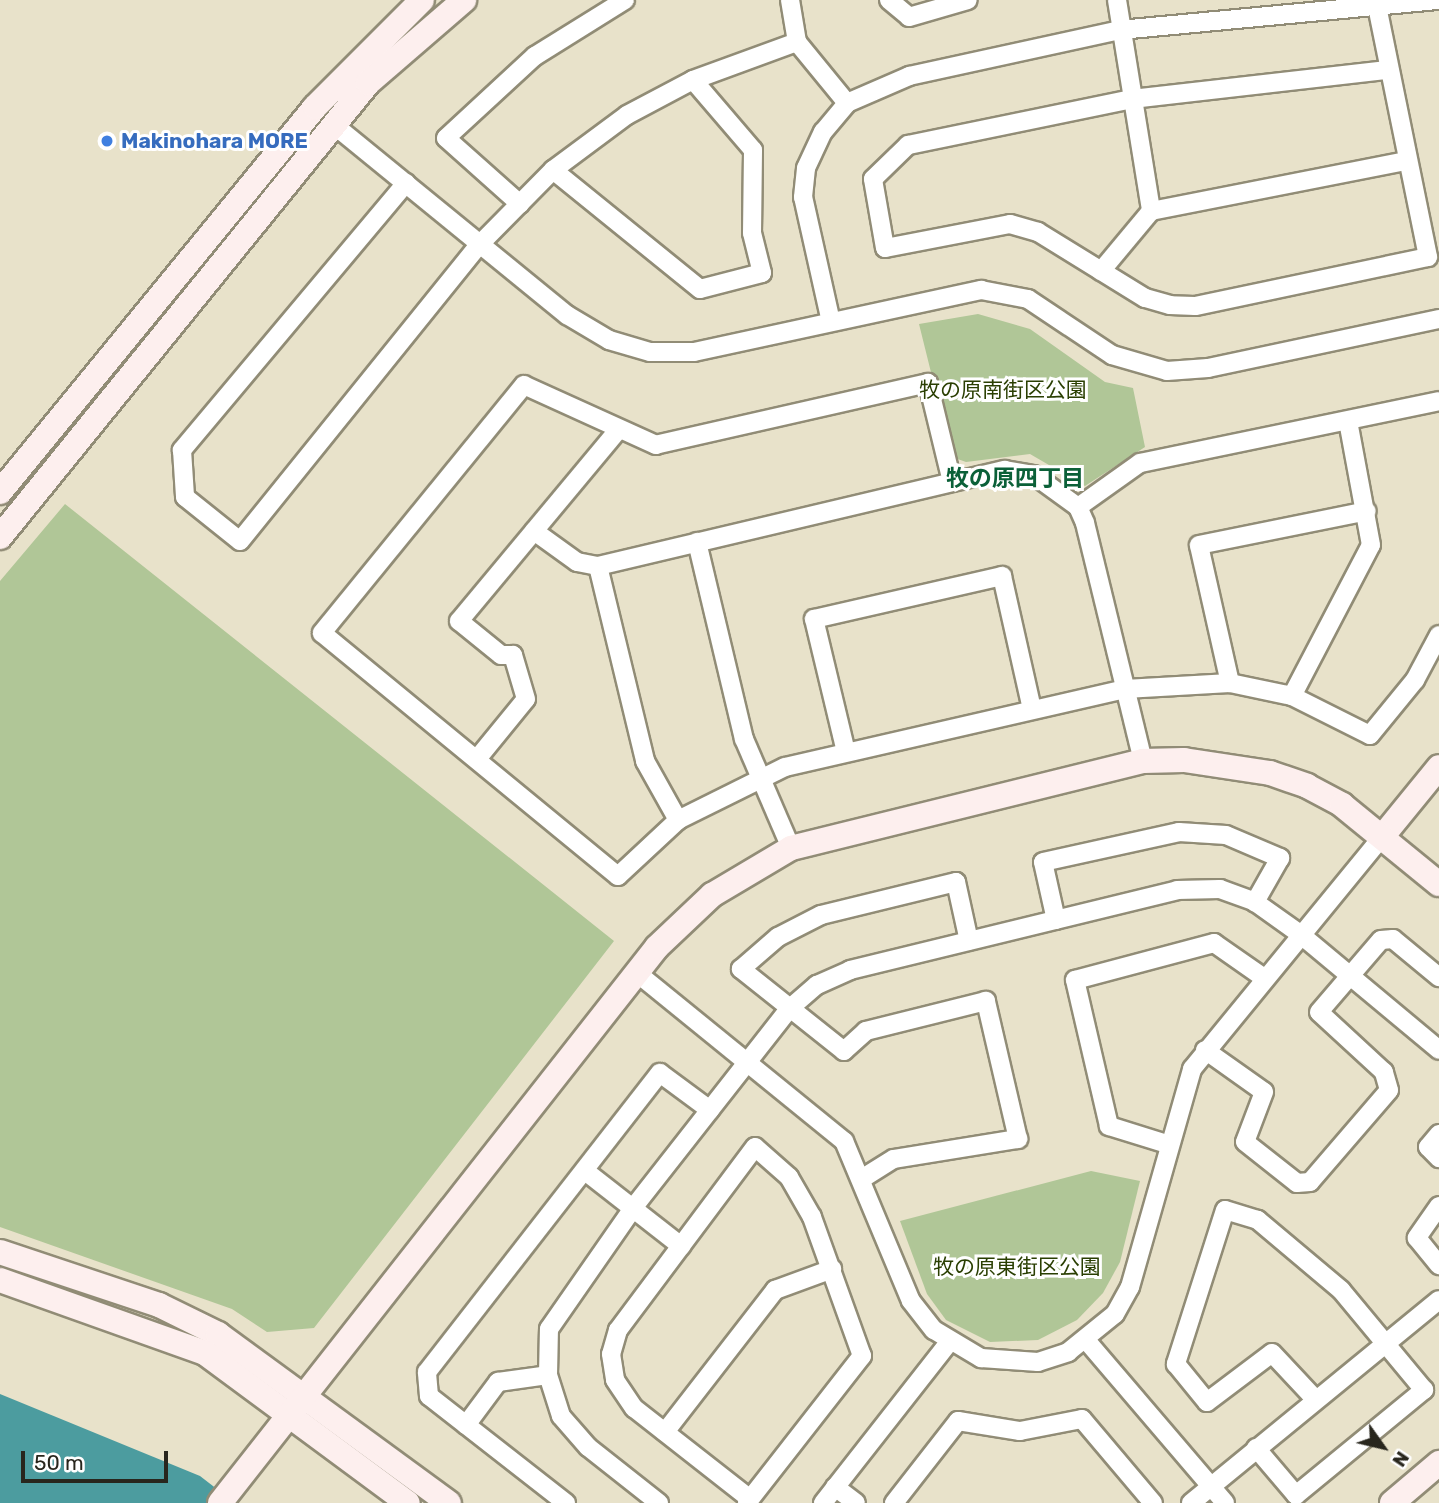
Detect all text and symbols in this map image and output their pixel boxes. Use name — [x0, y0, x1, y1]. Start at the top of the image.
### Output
place label: Makinohara MORE — [121, 128, 308, 154]
marker: Makinohara MORE — [99, 133, 115, 149]
park label: 牧の原南街区公園 — [919, 377, 1087, 403]
district label: 牧の原四丁目 — [946, 464, 1084, 492]
park label: 牧の原東街区公園 — [933, 1254, 1101, 1280]
north arrow — [1348, 1412, 1418, 1482]
scale bar — [24, 1436, 172, 1480]
text: N — [1387, 1447, 1414, 1471]
text: 50 m — [34, 1450, 84, 1475]

